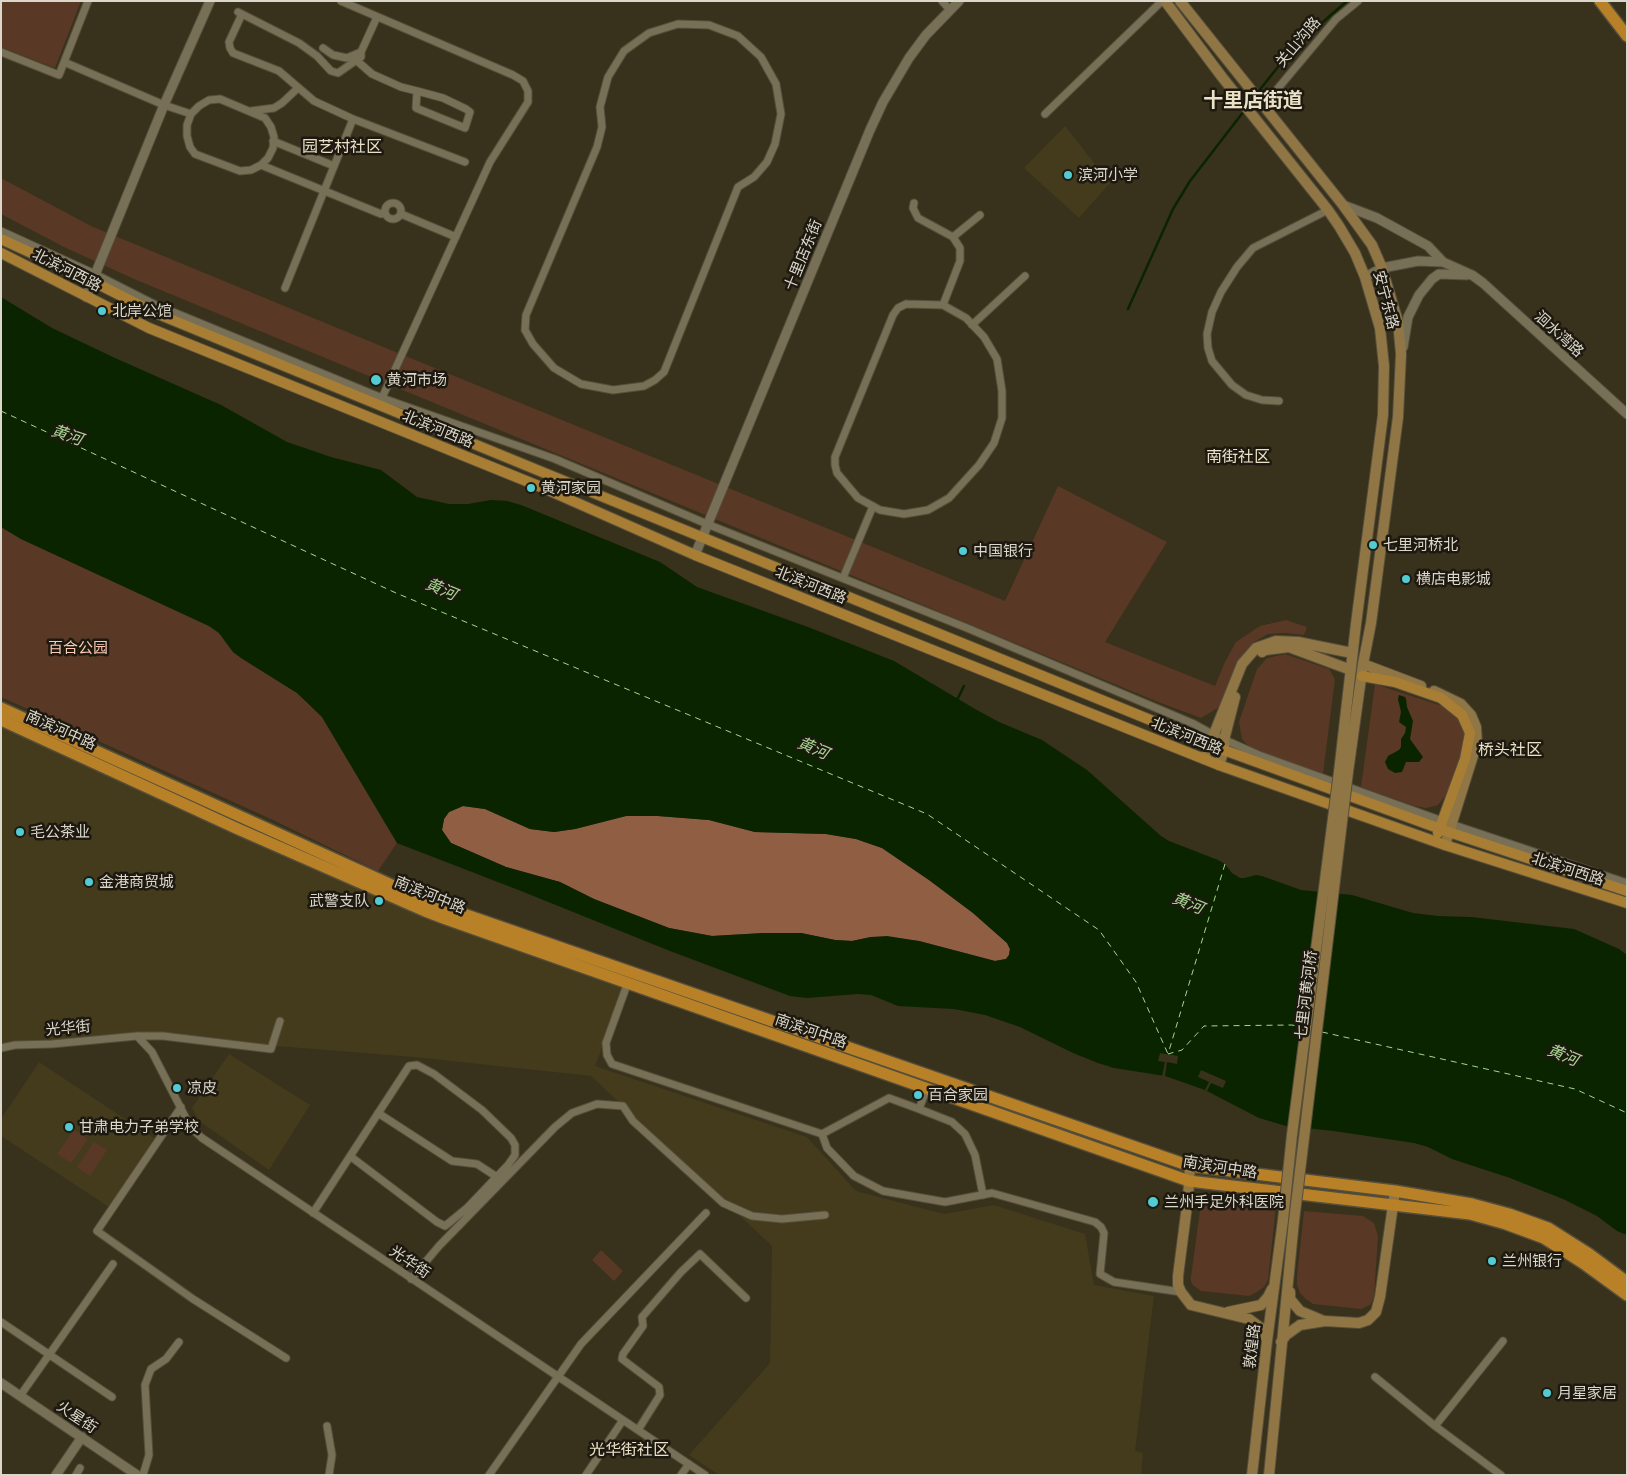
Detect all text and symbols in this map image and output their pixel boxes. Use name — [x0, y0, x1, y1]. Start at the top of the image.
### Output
street label: 关山沟路 — [1272, 13, 1324, 71]
district label: 十里店街道 — [1203, 88, 1303, 112]
district label: 园艺村社区 — [302, 137, 382, 157]
place label: 滨河小学 — [1078, 166, 1138, 184]
marker: 滨河小学 — [1062, 169, 1074, 181]
street label: 十里店东街 — [781, 217, 825, 293]
street label: 北滨河西路 — [30, 245, 104, 295]
street label: 安宁东路 — [1370, 269, 1402, 331]
place label: 北岸公馆 — [112, 302, 172, 320]
marker: 北岸公馆 — [96, 305, 108, 317]
street label: 洄水湾路 — [1531, 307, 1587, 361]
place label: 黄河市场 — [387, 371, 447, 389]
marker: 黄河市场 — [369, 373, 383, 387]
street label: 北滨河西路 — [400, 407, 476, 451]
water label: 黄河 — [49, 421, 85, 449]
district label: 南街社区 — [1206, 447, 1270, 467]
place label: 黄河家园 — [541, 479, 601, 497]
marker: 黄河家园 — [525, 482, 537, 494]
place label: 七里河桥北 — [1383, 536, 1458, 554]
marker: 七里河桥北 — [1367, 539, 1379, 551]
place label: 中国银行 — [973, 542, 1033, 560]
marker: 中国银行 — [957, 545, 969, 557]
street label: 北滨河西路 — [773, 563, 849, 607]
place label: 横店电影城 — [1416, 570, 1491, 588]
marker: 横店电影城 — [1400, 573, 1412, 585]
water label: 黄河 — [423, 574, 459, 604]
park label: 百合公园 — [48, 639, 108, 657]
street label: 南滨河中路 — [23, 707, 99, 753]
street label: 北滨河西路 — [1149, 714, 1225, 758]
water label: 黄河 — [795, 733, 831, 763]
district label: 桥头社区 — [1478, 740, 1542, 760]
place label: 毛公茶业 — [30, 823, 90, 841]
marker: 毛公茶业 — [14, 826, 26, 838]
street label: 北滨河西路 — [1530, 849, 1606, 889]
place label: 金港商贸城 — [99, 873, 174, 891]
street label: 南滨河中路 — [392, 873, 468, 917]
marker: 金港商贸城 — [83, 876, 95, 888]
water label: 黄河 — [1170, 888, 1206, 918]
place label: 武警支队 — [309, 892, 369, 910]
marker: 武警支队 — [373, 895, 385, 907]
street label: 七里河黄河桥 — [1292, 949, 1320, 1041]
street label: 南滨河中路 — [773, 1010, 849, 1052]
street label: 光华街 — [45, 1017, 91, 1039]
water label: 黄河 — [1545, 1040, 1581, 1070]
place label: 凉皮 — [187, 1079, 217, 1097]
marker: 凉皮 — [171, 1082, 183, 1094]
place label: 百合家园 — [928, 1086, 988, 1104]
marker: 百合家园 — [912, 1089, 924, 1101]
place label: 甘肃电力子弟学校 — [79, 1118, 199, 1136]
marker: 甘肃电力子弟学校 — [63, 1121, 75, 1133]
street label: 南滨河中路 — [1182, 1152, 1258, 1182]
place label: 兰州手足外科医院 — [1164, 1193, 1284, 1211]
marker: 兰州手足外科医院 — [1146, 1195, 1160, 1209]
street label: 光华街 — [386, 1242, 434, 1282]
place label: 兰州银行 — [1502, 1252, 1562, 1270]
marker: 兰州银行 — [1486, 1255, 1498, 1267]
street label: 敦煌路 — [1240, 1323, 1264, 1369]
place label: 月星家居 — [1557, 1384, 1617, 1402]
marker: 月星家居 — [1541, 1387, 1553, 1399]
street label: 火星街 — [53, 1397, 101, 1437]
district label: 光华街社区 — [589, 1440, 669, 1460]

